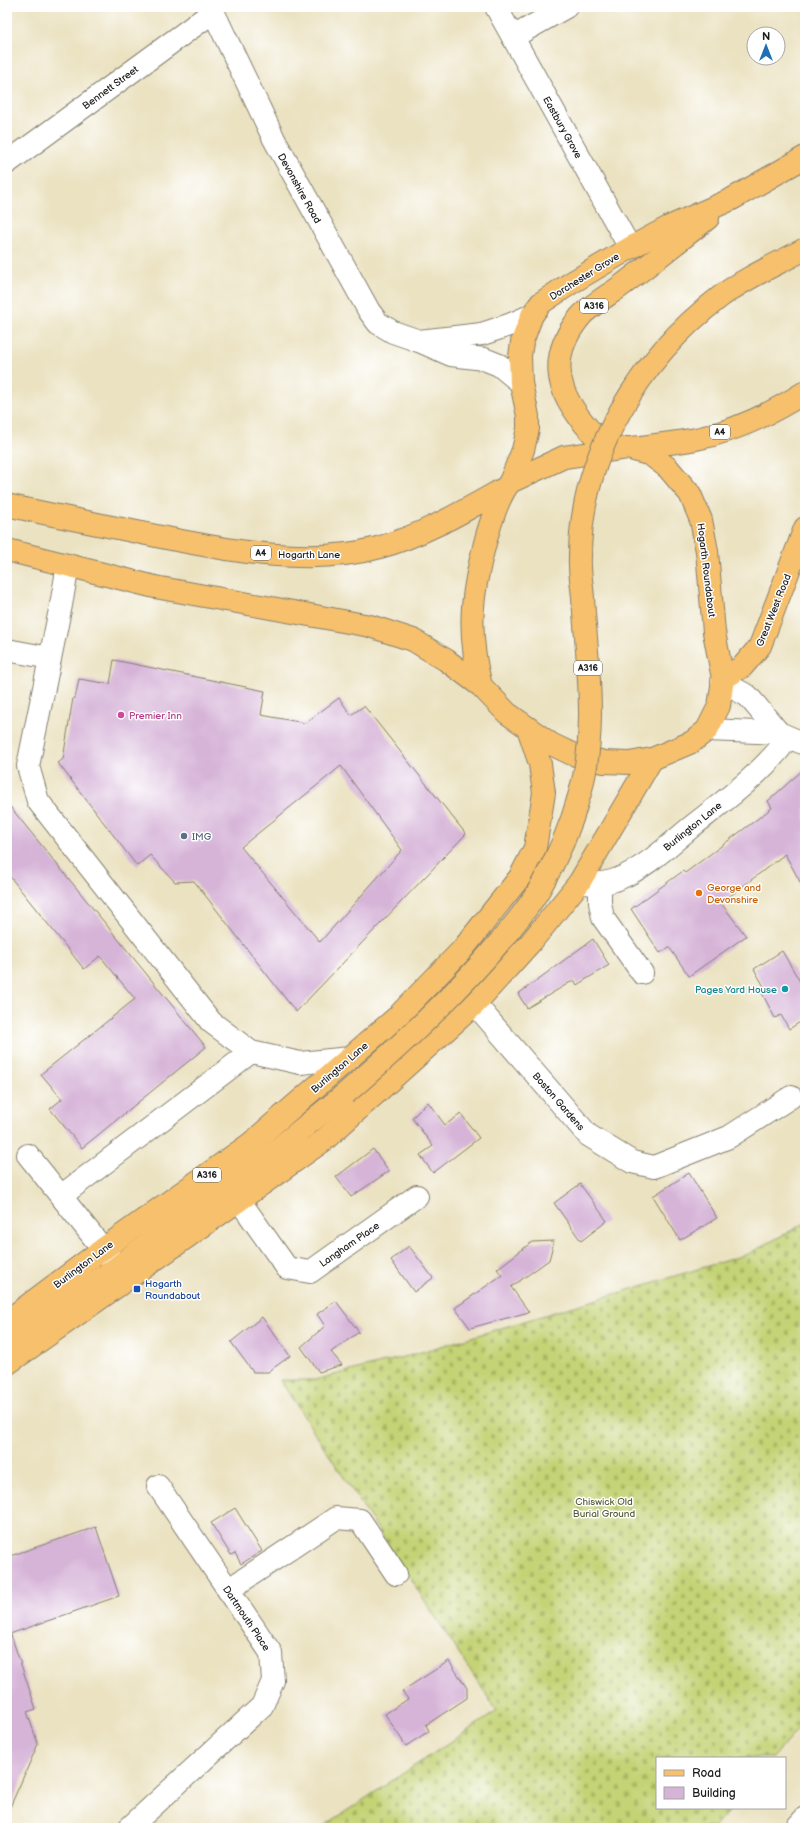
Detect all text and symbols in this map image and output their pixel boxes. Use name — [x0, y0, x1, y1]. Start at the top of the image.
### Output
north arrow — [746, 26, 786, 66]
text: N — [762, 30, 770, 43]
street label: Bennett Street — [80, 64, 141, 112]
street label: Eastbury Grove — [540, 94, 584, 161]
street label: Devonshire Road — [275, 151, 323, 226]
street label: Dorchester Grove — [547, 250, 622, 303]
road number: A316 — [580, 299, 608, 313]
road number: A4 — [710, 425, 730, 439]
street label: Hogarth Roundabout — [694, 522, 718, 618]
road number: A4 — [251, 546, 271, 560]
street label: Hogarth Lane — [278, 549, 340, 561]
street label: Great West Road — [754, 572, 794, 648]
road number: A316 — [574, 661, 602, 675]
marker: Premier Inn — [116, 710, 126, 720]
place label: Premier Inn — [129, 710, 182, 722]
street label: Burlington Lane — [661, 800, 724, 854]
marker: IMG — [179, 831, 189, 841]
place label: IMG — [192, 831, 212, 843]
place label: George and Devonshire — [707, 882, 761, 906]
marker: George and Devonshire — [694, 888, 704, 898]
place label: Pages Yard House — [695, 984, 777, 996]
marker: Pages Yard House — [780, 984, 790, 994]
street label: Burlington Lane — [309, 1040, 371, 1096]
street label: Boston Gardens — [530, 1070, 587, 1133]
road number: A316 — [193, 1168, 221, 1182]
street label: Langham Place — [317, 1220, 382, 1270]
street label: Burlington Lane — [51, 1238, 116, 1291]
place label: Hogarth Roundabout — [145, 1278, 200, 1302]
marker: Hogarth Roundabout — [132, 1284, 142, 1294]
park label: Chiswick Old Burial Ground — [573, 1496, 635, 1520]
street label: Dartmouth Place — [220, 1584, 272, 1653]
legend — [656, 1757, 786, 1809]
text: Road — [692, 1766, 721, 1781]
text: Building — [692, 1786, 736, 1801]

